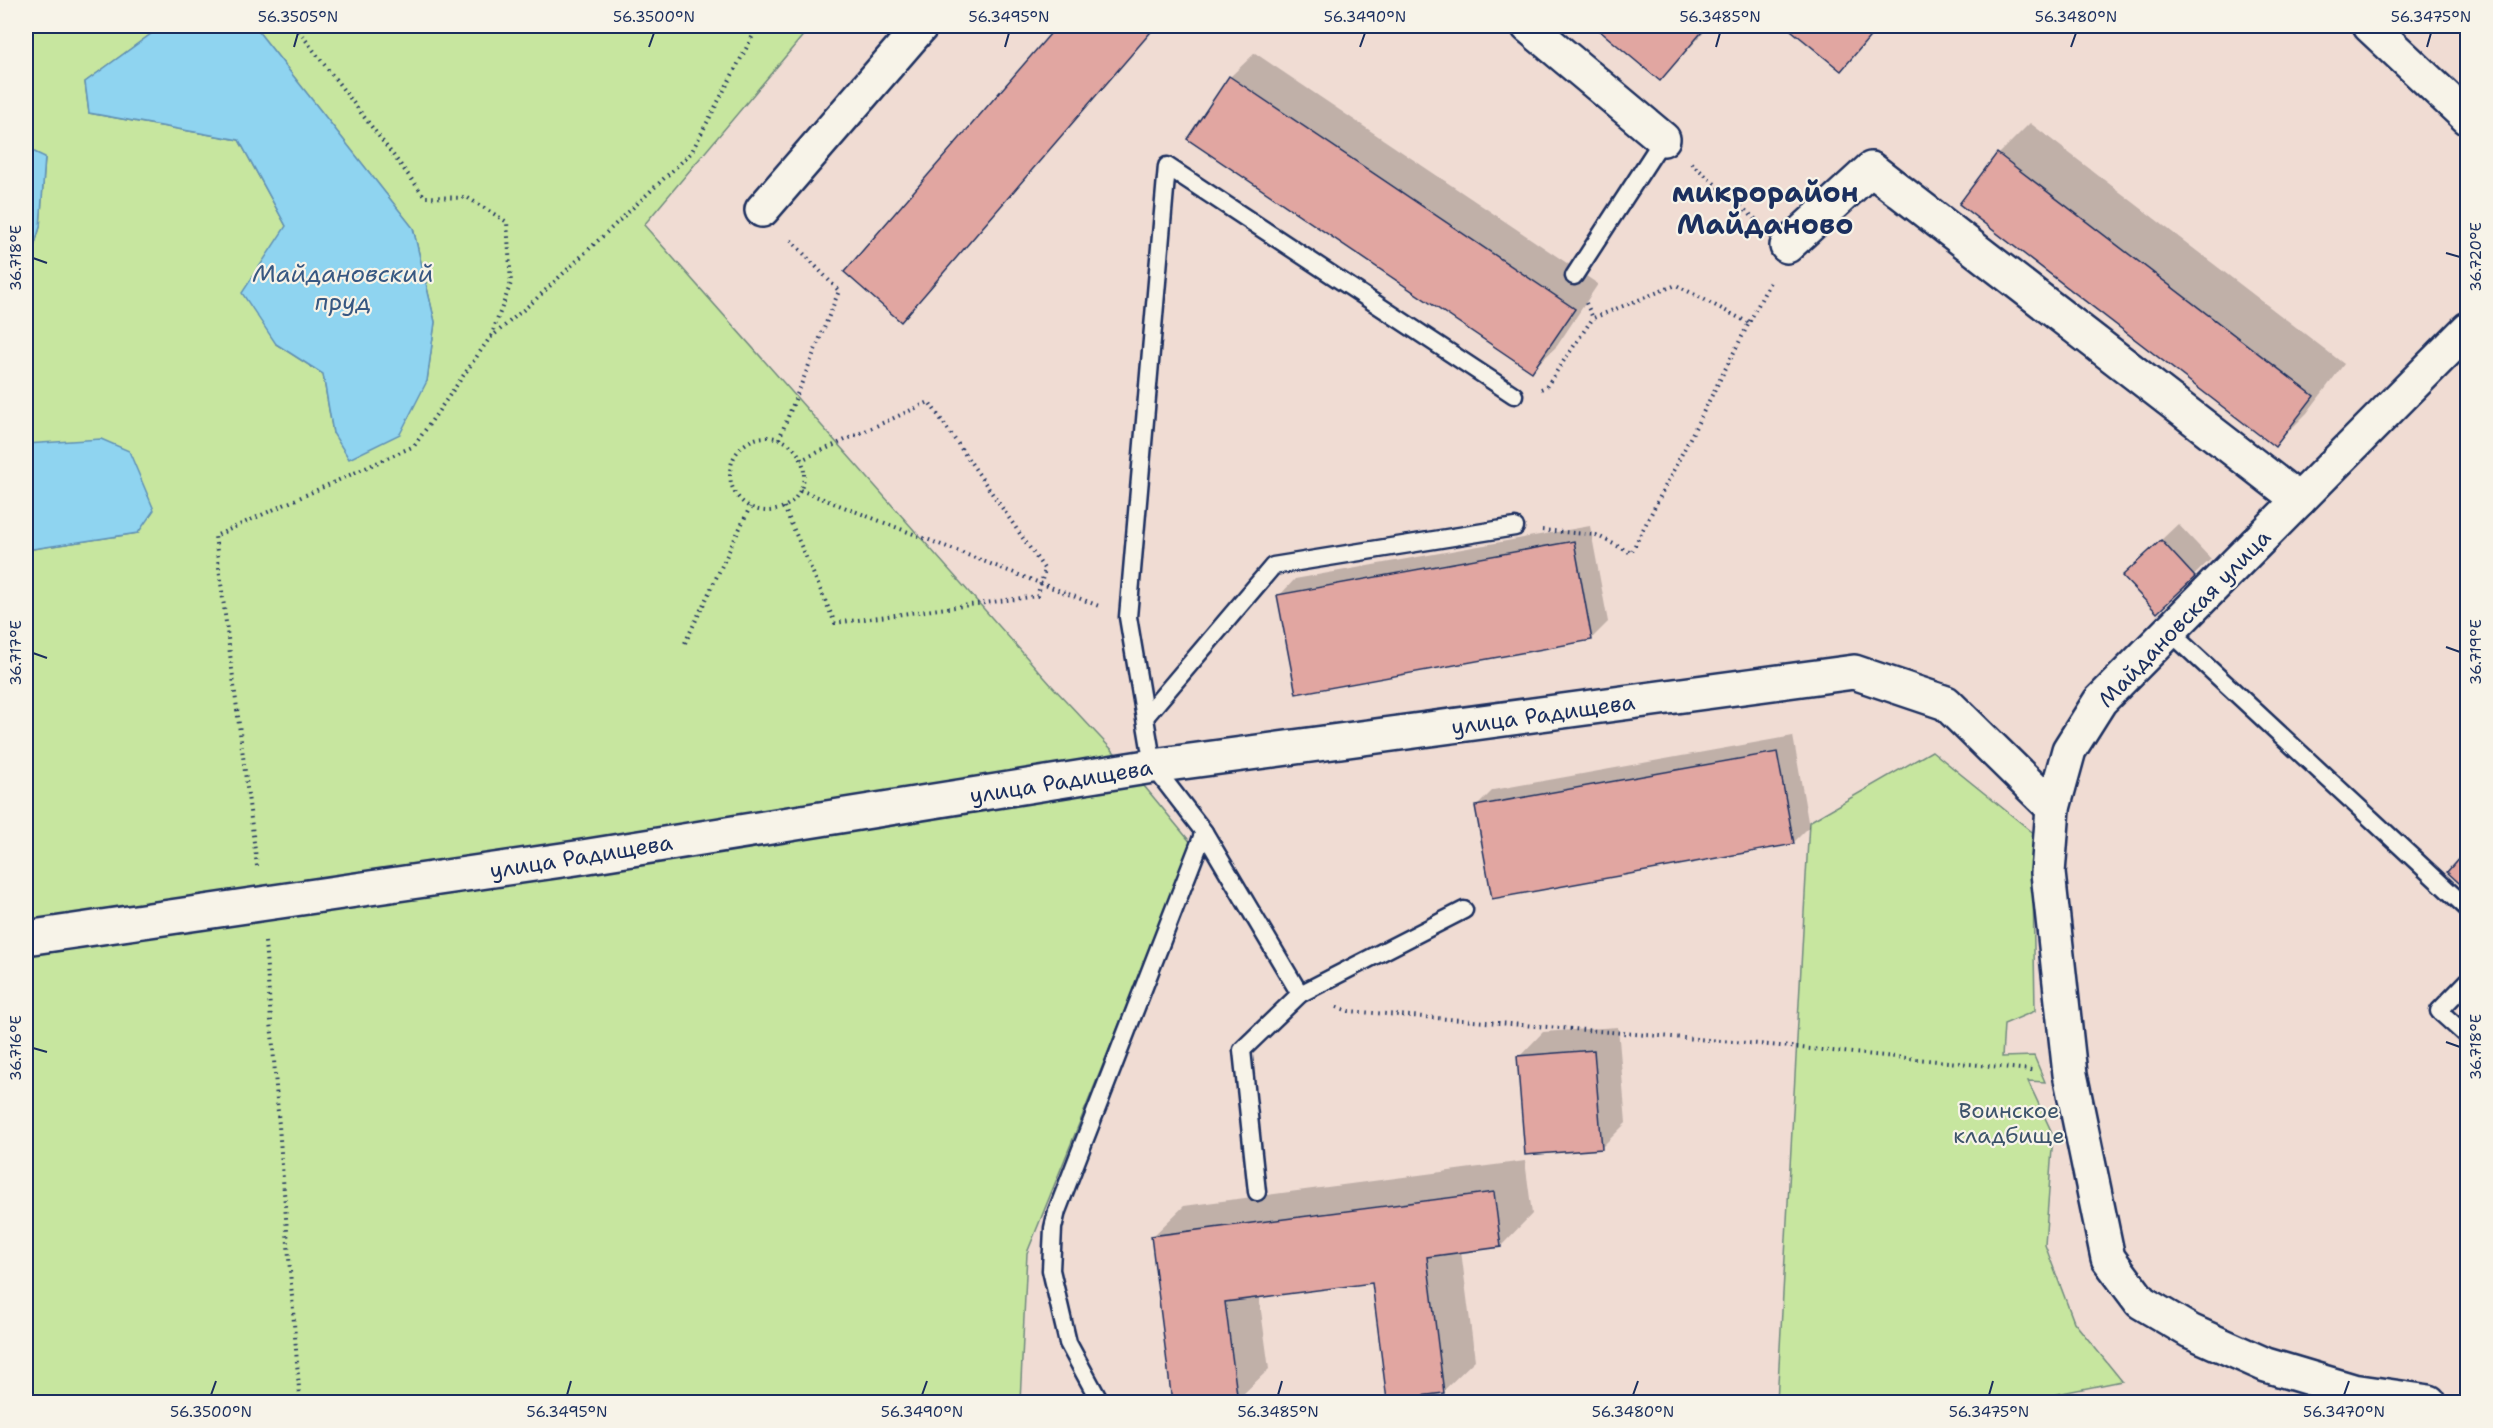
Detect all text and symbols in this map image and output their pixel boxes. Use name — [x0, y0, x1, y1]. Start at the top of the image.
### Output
text: 56.3505°N — [258, 7, 338, 27]
text: 56.3500°N — [613, 7, 695, 27]
text: 56.3495°N — [968, 7, 1050, 27]
text: 56.3490°N — [1324, 7, 1406, 27]
text: 56.3485°N — [1679, 7, 1761, 27]
text: 56.3480°N — [2035, 7, 2117, 27]
text: 56.3475°N — [2391, 7, 2471, 27]
district label: микрорайон Майданово — [1671, 173, 1859, 243]
text: 36.720°E — [2466, 222, 2486, 292]
text: 36.718°E — [6, 225, 26, 291]
water label: Майдановский пруд — [253, 258, 433, 318]
street label: Майдановская улица — [2092, 523, 2277, 714]
text: 36.719°E — [2466, 619, 2486, 685]
text: 36.717°E — [6, 620, 26, 686]
street label: улица Радищева — [1449, 687, 1637, 742]
street label: улица Радищева — [967, 753, 1155, 810]
street label: улица Радищева — [487, 828, 675, 885]
text: 36.718°E — [2466, 1014, 2486, 1080]
text: 36.716°E — [6, 1015, 26, 1081]
park label: Воинское кладбище — [1953, 1096, 2065, 1150]
text: 56.3500°N — [170, 1402, 252, 1422]
text: 56.3495°N — [526, 1402, 608, 1422]
text: 56.3490°N — [881, 1402, 963, 1422]
text: 56.3485°N — [1237, 1402, 1319, 1422]
text: 56.3480°N — [1592, 1402, 1674, 1422]
text: 56.3475°N — [1949, 1402, 2029, 1422]
text: 56.3470°N — [2303, 1402, 2385, 1422]

